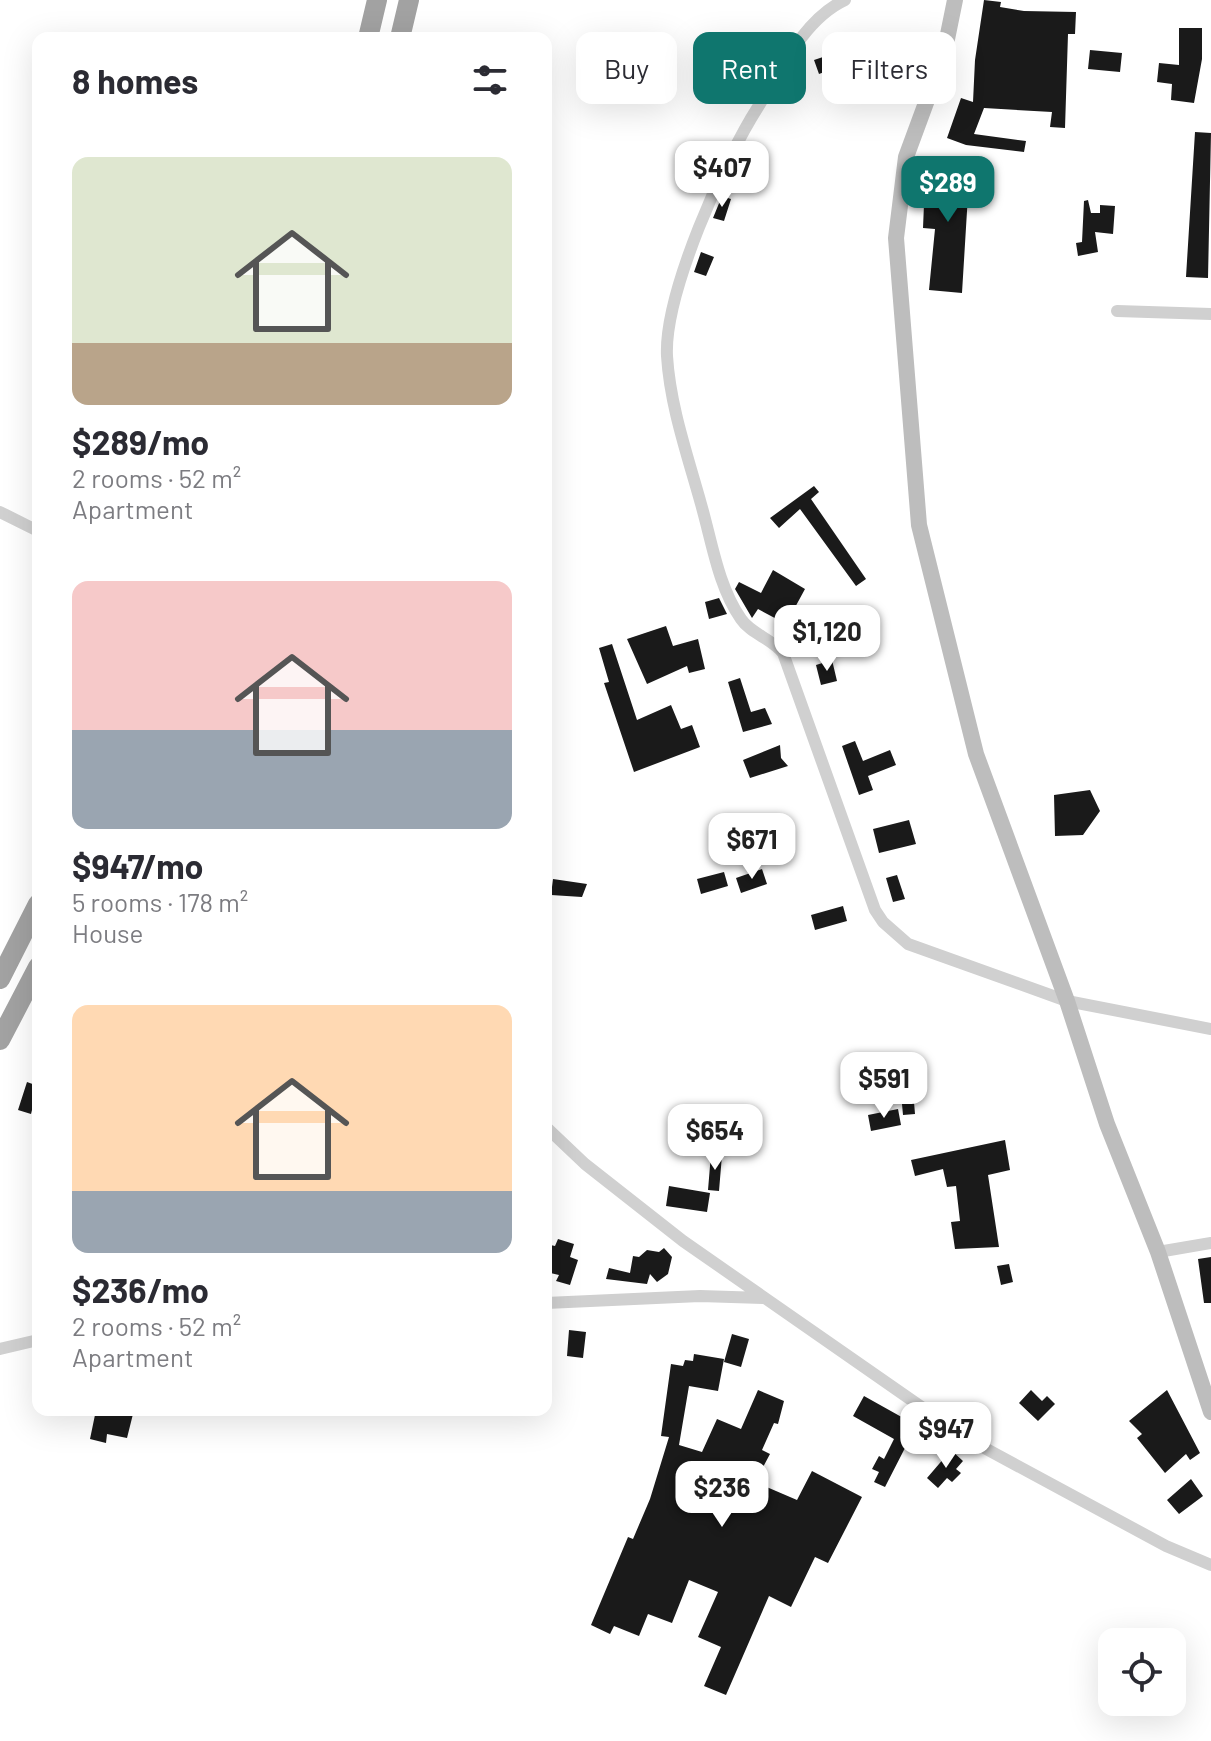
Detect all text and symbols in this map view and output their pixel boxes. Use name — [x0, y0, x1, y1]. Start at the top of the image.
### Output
chip: Buy — [576, 32, 677, 104]
chip: Rent — [693, 32, 806, 104]
chip: Filters — [822, 32, 956, 104]
icon: filters — [468, 58, 512, 102]
text: 8 homes — [72, 60, 198, 101]
pin: $407 — [675, 141, 769, 209]
text: $407 — [693, 151, 751, 182]
pin: $289 — [901, 156, 995, 224]
text: $289 — [919, 166, 977, 197]
icon: home — [220, 209, 364, 353]
text: $289/mo — [72, 421, 209, 462]
text: 2 rooms · 52 m² — [72, 462, 241, 493]
text: Apartment — [72, 493, 193, 524]
pin: $1,120 — [762, 605, 892, 673]
text: $1,120 — [792, 615, 862, 646]
icon: home — [220, 633, 364, 777]
pin: $671 — [705, 813, 799, 881]
text: $671 — [726, 823, 778, 854]
text: $947/mo — [72, 845, 203, 886]
text: 5 rooms · 178 m² — [72, 886, 248, 917]
text: House — [72, 917, 143, 948]
pin: $591 — [837, 1052, 931, 1120]
icon: home — [220, 1057, 364, 1201]
text: $591 — [858, 1062, 910, 1093]
pin: $654 — [668, 1104, 762, 1172]
text: $654 — [686, 1114, 744, 1145]
text: $236/mo — [72, 1269, 209, 1310]
text: 2 rooms · 52 m² — [72, 1310, 241, 1341]
text: Apartment — [72, 1341, 193, 1372]
pin: $947 — [899, 1402, 993, 1470]
text: $947 — [918, 1412, 974, 1443]
pin: $236 — [675, 1461, 769, 1529]
text: $236 — [693, 1471, 751, 1502]
map controls — [1098, 1628, 1186, 1716]
button: locate — [1098, 1628, 1186, 1716]

